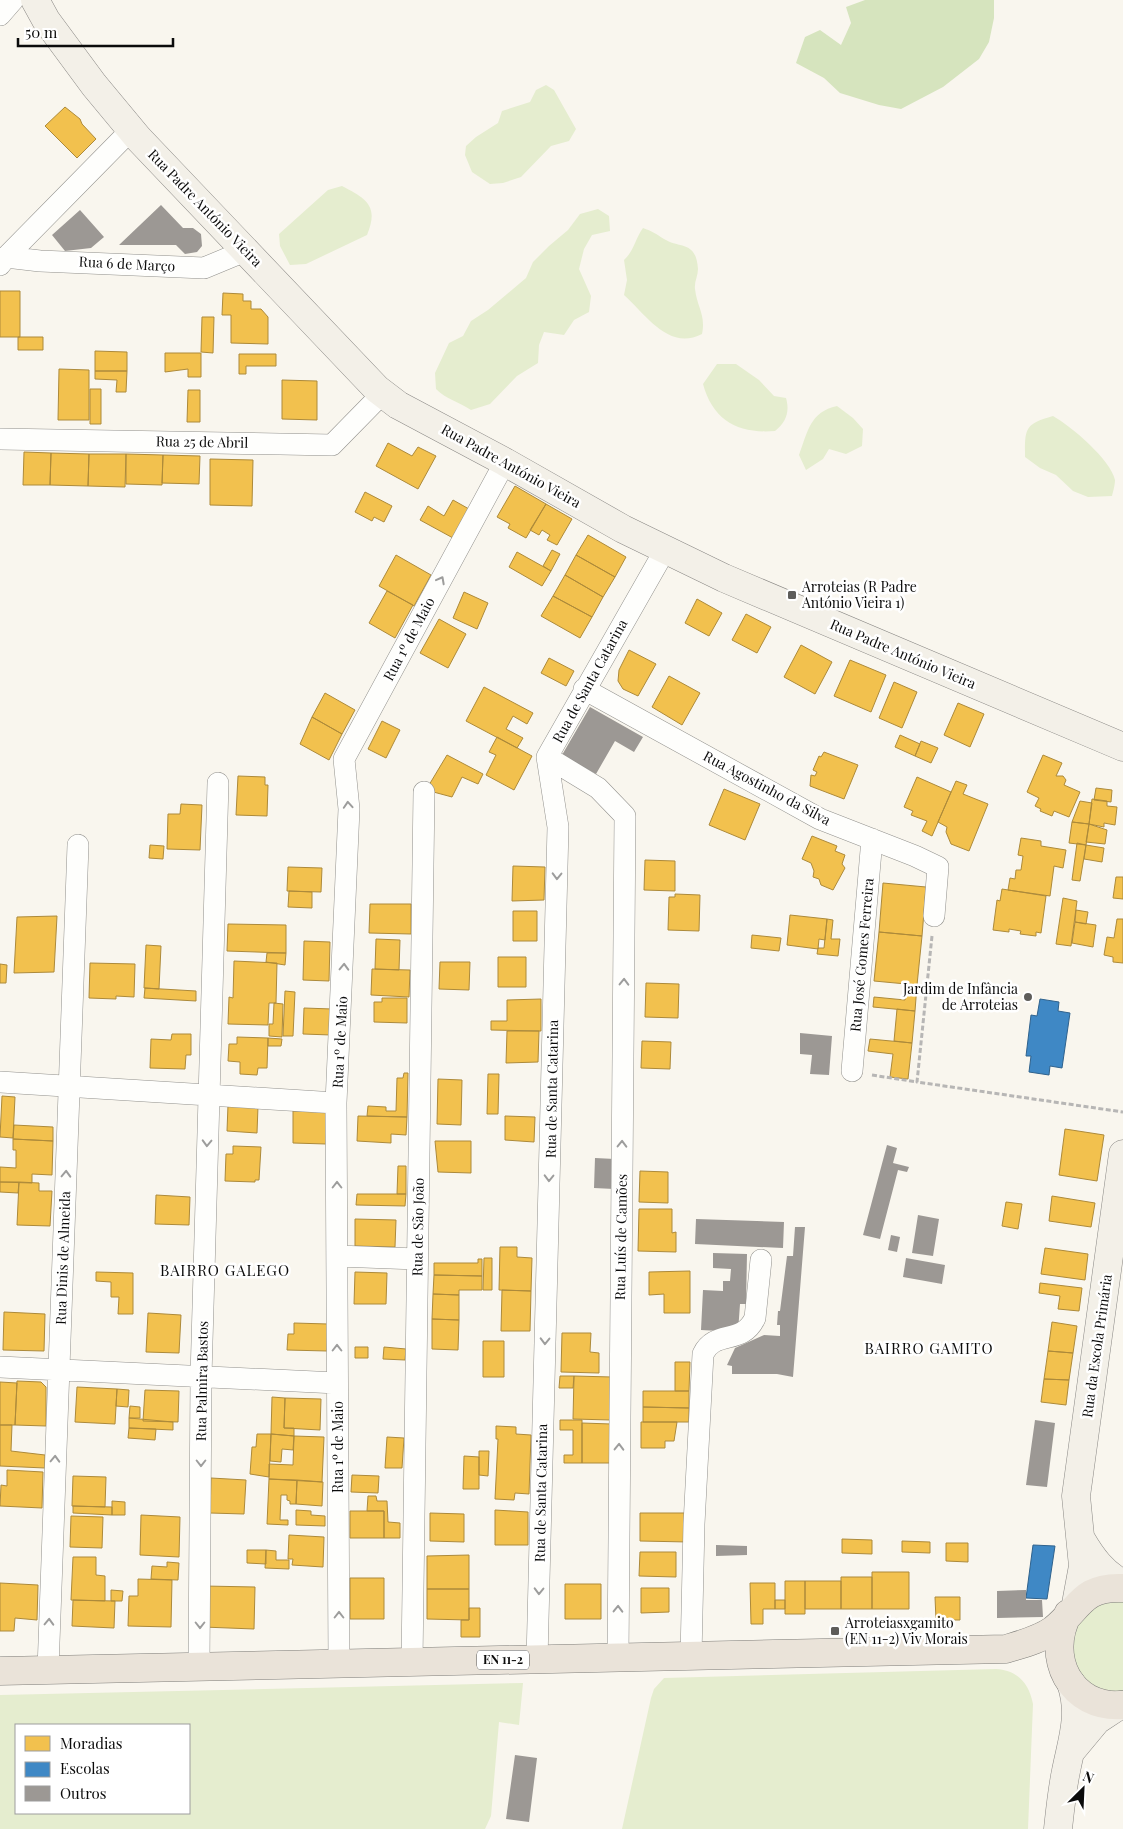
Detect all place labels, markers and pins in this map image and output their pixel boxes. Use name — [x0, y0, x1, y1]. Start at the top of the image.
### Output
place label: Arroteias (R Padre António Vieira 1) — [801, 577, 917, 612]
marker: Arroteias (R Padre António Vieira 1) — [786, 589, 798, 601]
place label: Jardim de Infância de Arroteias — [902, 979, 1018, 1014]
marker: Jardim de Infância de Arroteias — [1022, 991, 1034, 1003]
place label: Arroteiasxgamito (EN 11-2) Viv Morais — [844, 1613, 968, 1648]
marker: Arroteiasxgamito (EN 11-2) Viv Morais — [829, 1625, 841, 1637]

